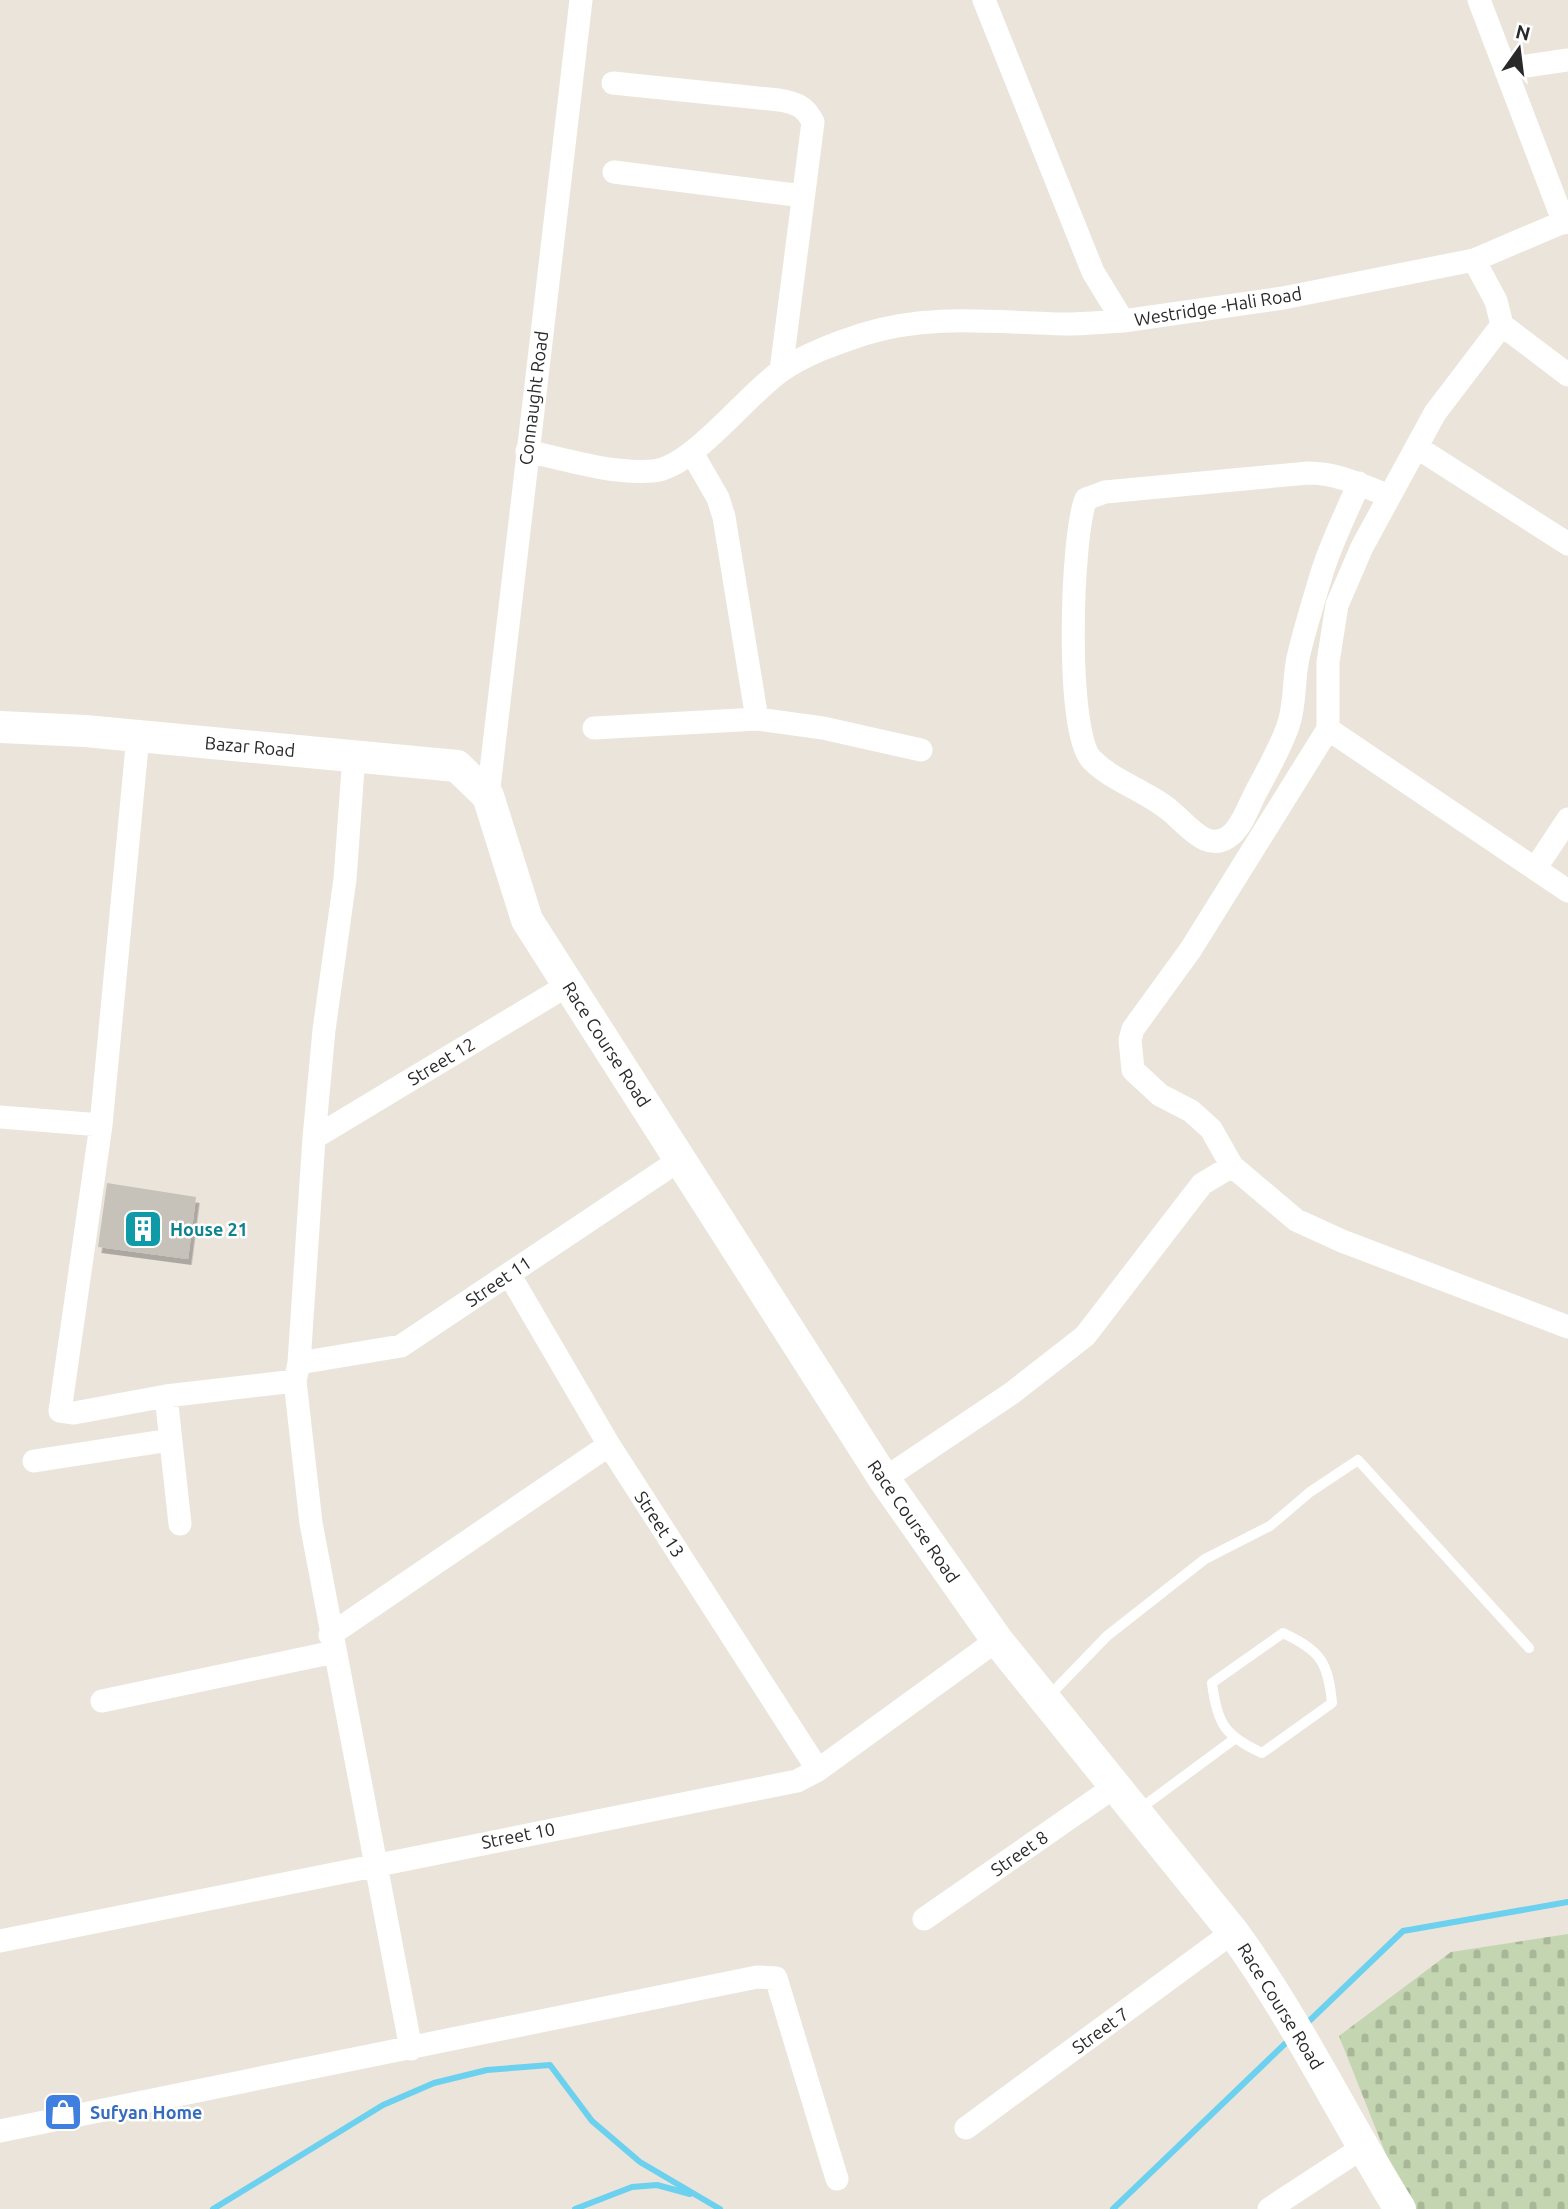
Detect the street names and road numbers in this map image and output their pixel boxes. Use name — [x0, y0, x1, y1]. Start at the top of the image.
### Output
street label: Westridge -Hali Road — [1133, 283, 1303, 329]
street label: Connaught Road — [515, 330, 551, 466]
street label: Bazar Road — [204, 732, 296, 760]
street label: Race Course Road — [559, 978, 655, 1110]
street label: Street 12 — [404, 1033, 478, 1089]
street label: Street 11 — [461, 1252, 535, 1310]
street label: Race Course Road — [864, 1456, 964, 1586]
street label: Street 13 — [631, 1487, 689, 1561]
street label: Street 10 — [479, 1818, 557, 1852]
street label: Street 8 — [987, 1826, 1051, 1880]
street label: Race Course Road — [1234, 1939, 1328, 2073]
street label: Street 7 — [1068, 2003, 1132, 2057]

